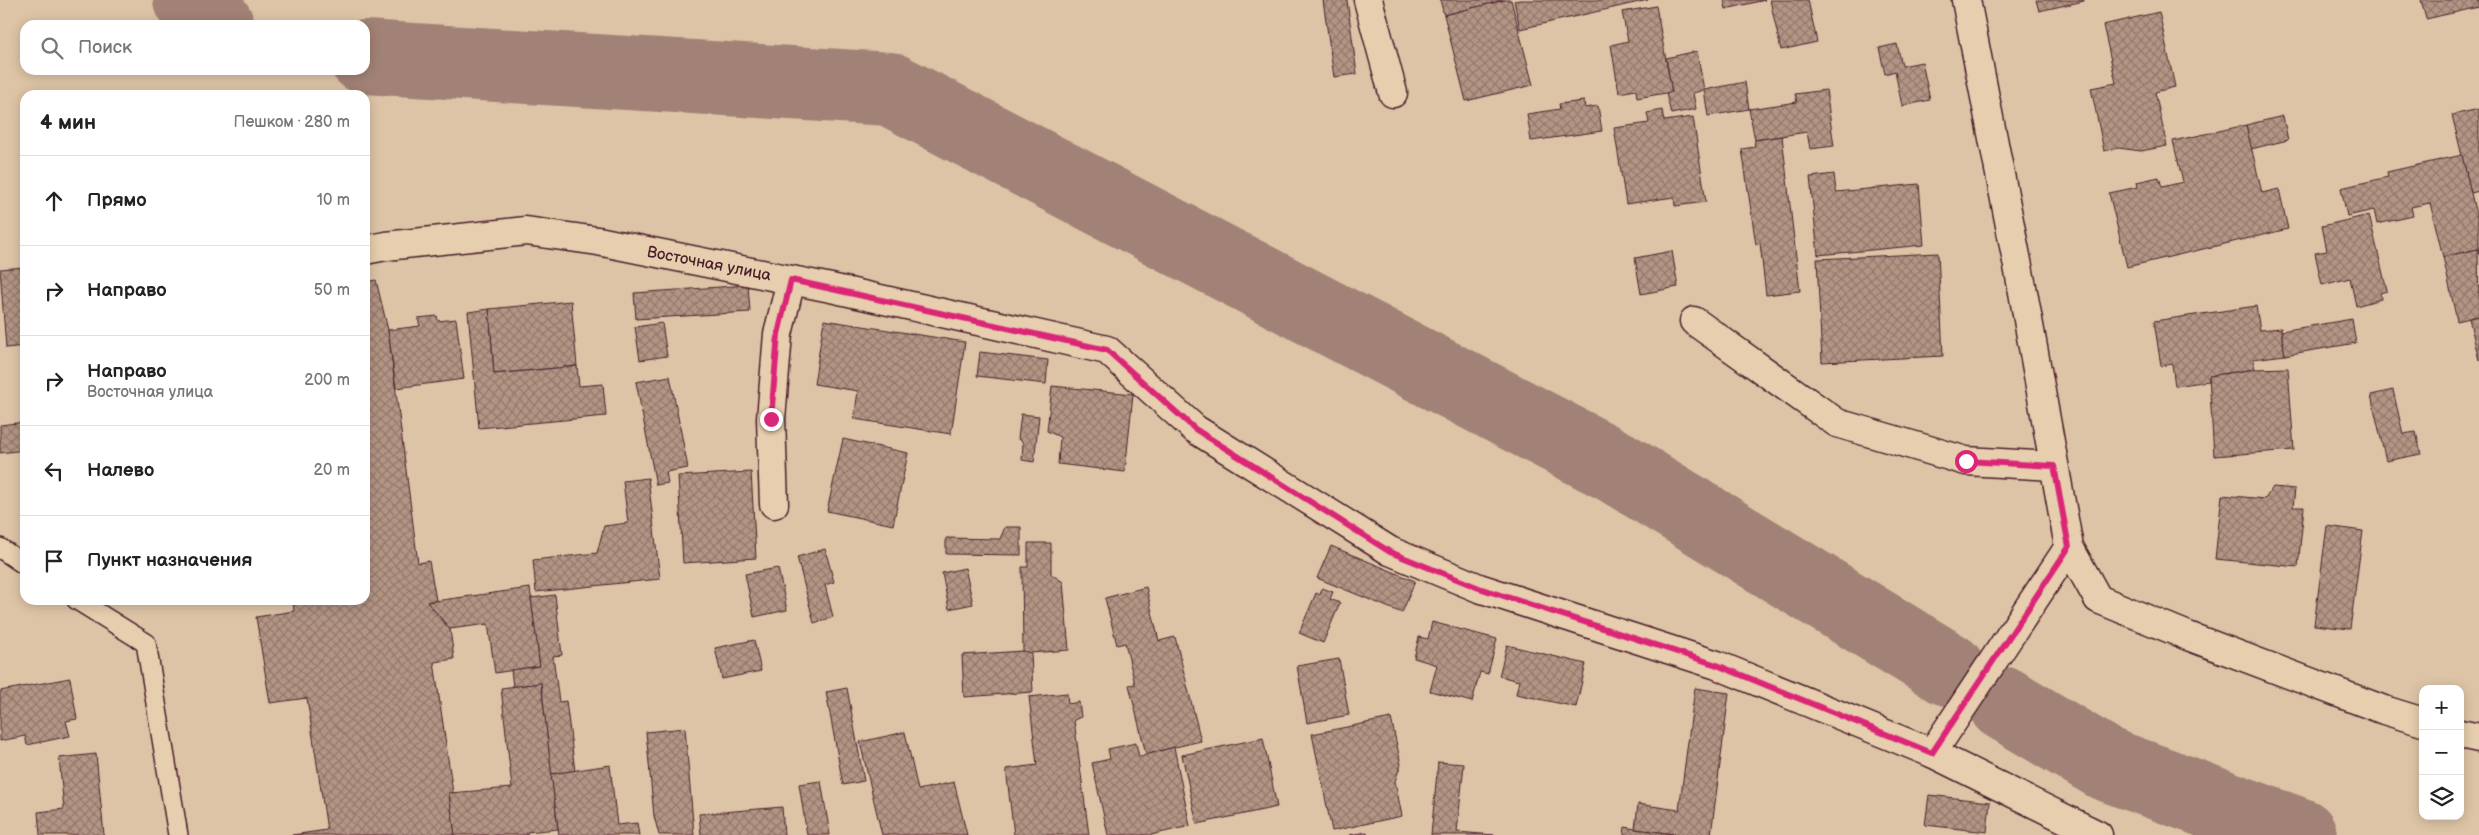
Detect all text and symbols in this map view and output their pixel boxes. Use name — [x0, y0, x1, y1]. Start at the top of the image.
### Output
search box — [20, 20, 370, 75]
icon: search — [38, 34, 66, 62]
text: Поиск — [78, 36, 132, 59]
text: 4 мин — [40, 110, 96, 135]
text: Пешком · 280 m — [233, 113, 350, 132]
icon: ahead — [40, 187, 68, 215]
text: Прямо — [87, 189, 147, 212]
text: 10 m — [317, 191, 350, 210]
street label: Восточная улица — [645, 243, 773, 285]
icon: right — [40, 277, 68, 305]
text: Направо — [87, 279, 167, 302]
text: 50 m — [314, 281, 350, 300]
text: Направо — [87, 360, 167, 383]
icon: right — [40, 367, 68, 395]
text: 200 m — [304, 371, 350, 390]
text: Восточная улица — [87, 383, 213, 402]
route end — [760, 408, 783, 431]
route start — [1955, 450, 1978, 473]
icon: left — [40, 457, 68, 485]
text: Налево — [87, 459, 154, 482]
text: 20 m — [314, 461, 350, 480]
icon: arrive — [40, 547, 68, 575]
text: Пункт назначения — [87, 549, 252, 572]
map controls — [2419, 685, 2464, 820]
button: + — [2419, 685, 2464, 730]
button: − — [2419, 730, 2464, 775]
button: layers — [2419, 775, 2464, 820]

